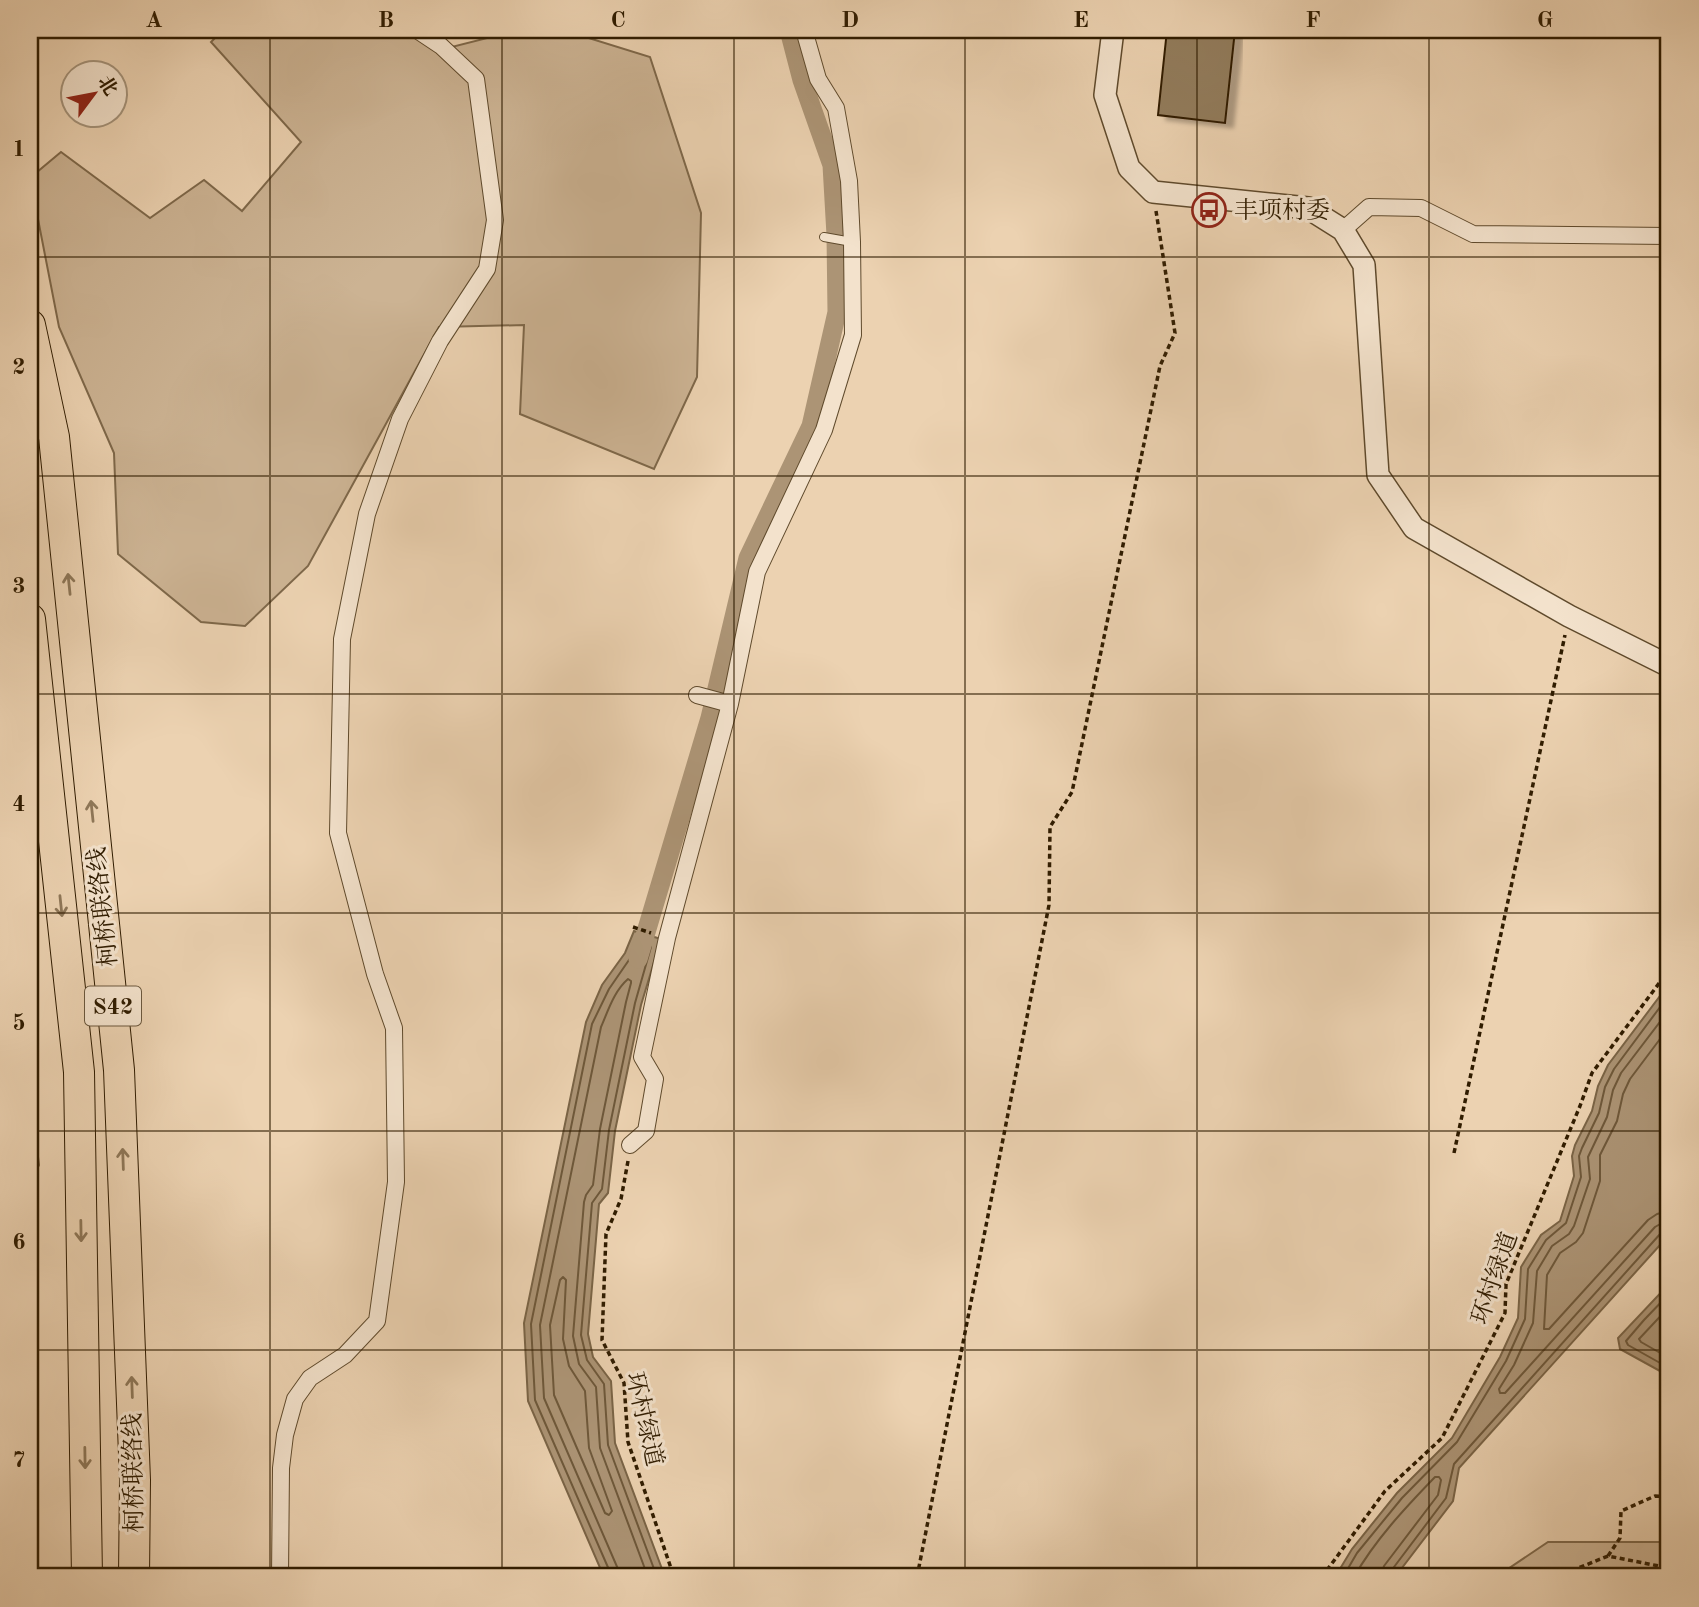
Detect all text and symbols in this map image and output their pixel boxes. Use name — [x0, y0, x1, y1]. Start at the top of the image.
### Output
text: A — [145, 9, 163, 32]
text: B — [378, 9, 394, 32]
text: C — [610, 9, 626, 32]
text: D — [841, 9, 859, 32]
text: E — [1073, 9, 1089, 32]
text: F — [1305, 9, 1321, 32]
text: G — [1537, 9, 1553, 32]
north arrow — [60, 60, 130, 130]
text: 北 — [93, 72, 121, 99]
text: 1 — [12, 138, 26, 161]
bus stop icon: 丰项村委 — [1190, 191, 1228, 229]
place label: 丰项村委 — [1234, 197, 1330, 224]
text: 2 — [12, 356, 26, 379]
one-way arrow — [62, 574, 75, 596]
text: 3 — [12, 575, 26, 598]
text: 4 — [12, 793, 26, 816]
one-way arrow — [86, 800, 99, 823]
street label: 柯桥联络线 — [83, 846, 122, 968]
one-way arrow — [55, 894, 68, 917]
road number: S42 — [85, 987, 141, 1026]
text: 5 — [12, 1012, 26, 1035]
one-way arrow — [116, 1148, 129, 1171]
one-way arrow — [75, 1219, 88, 1242]
street label: 环村绿道 — [1466, 1228, 1523, 1328]
text: 6 — [12, 1231, 26, 1254]
street label: 环村绿道 — [621, 1369, 668, 1469]
one-way arrow — [125, 1375, 138, 1398]
street label: 柯桥联络线 — [119, 1413, 148, 1533]
one-way arrow — [78, 1447, 92, 1470]
text: 7 — [12, 1449, 26, 1472]

